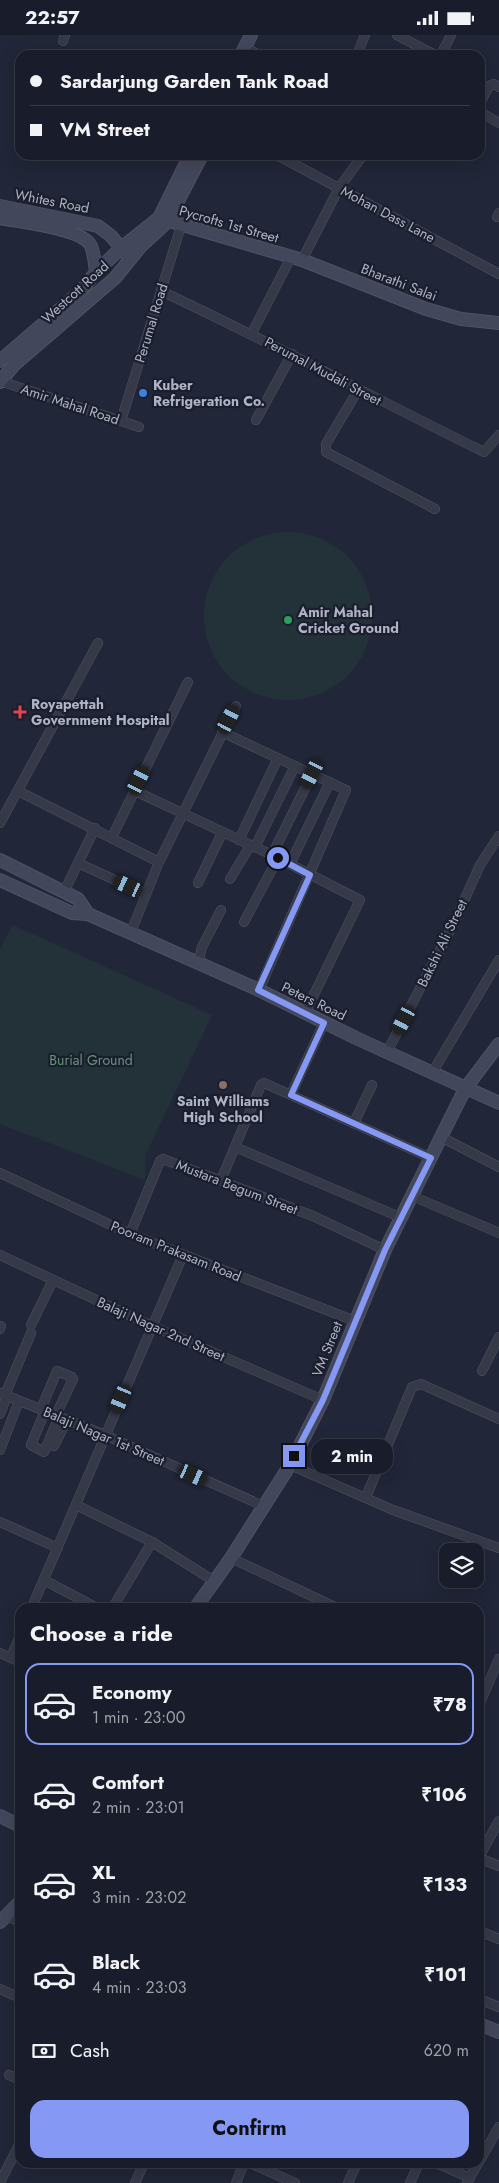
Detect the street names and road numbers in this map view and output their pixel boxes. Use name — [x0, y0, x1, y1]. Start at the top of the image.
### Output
street label: Mohan Dass Lane — [337, 181, 439, 247]
street label: Whites Road — [13, 184, 91, 218]
street label: Pycrofts 1st Street — [177, 200, 282, 248]
street label: Westcott Road — [37, 256, 113, 328]
street label: Bharathi Salai — [358, 258, 440, 306]
street label: Perumal Road — [129, 281, 173, 365]
street label: Perumal Mudali Street — [261, 332, 385, 411]
street label: Amir Mahal Road — [18, 379, 122, 429]
street label: Bakshi Ali Street — [412, 895, 472, 990]
street label: Peters Road — [278, 977, 350, 1025]
street label: Mustara Begum Street — [173, 1155, 301, 1220]
street label: Pooram Prakasam Road — [108, 1216, 244, 1286]
street label: Balaji Nagar 2nd Street — [94, 1292, 229, 1366]
street label: VM Street — [307, 1318, 347, 1380]
street label: Balaji Nagar 1st Street — [40, 1401, 168, 1471]

